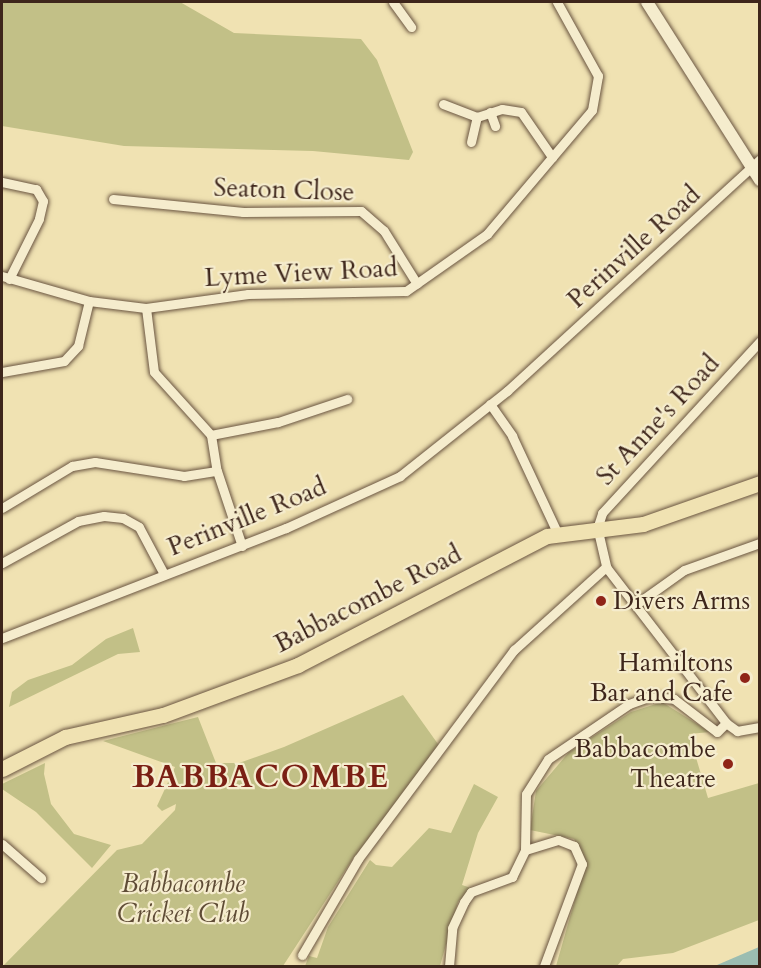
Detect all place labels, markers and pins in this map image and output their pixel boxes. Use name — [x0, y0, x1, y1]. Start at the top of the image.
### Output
place label: Divers Arms — [613, 585, 750, 617]
marker: Divers Arms — [594, 594, 608, 608]
place label: Hamiltons Bar and Cafe — [590, 647, 733, 708]
marker: Hamiltons Bar and Cafe — [738, 671, 752, 685]
place label: Babbacombe Theatre — [574, 733, 716, 794]
marker: Babbacombe Theatre — [721, 757, 735, 771]

